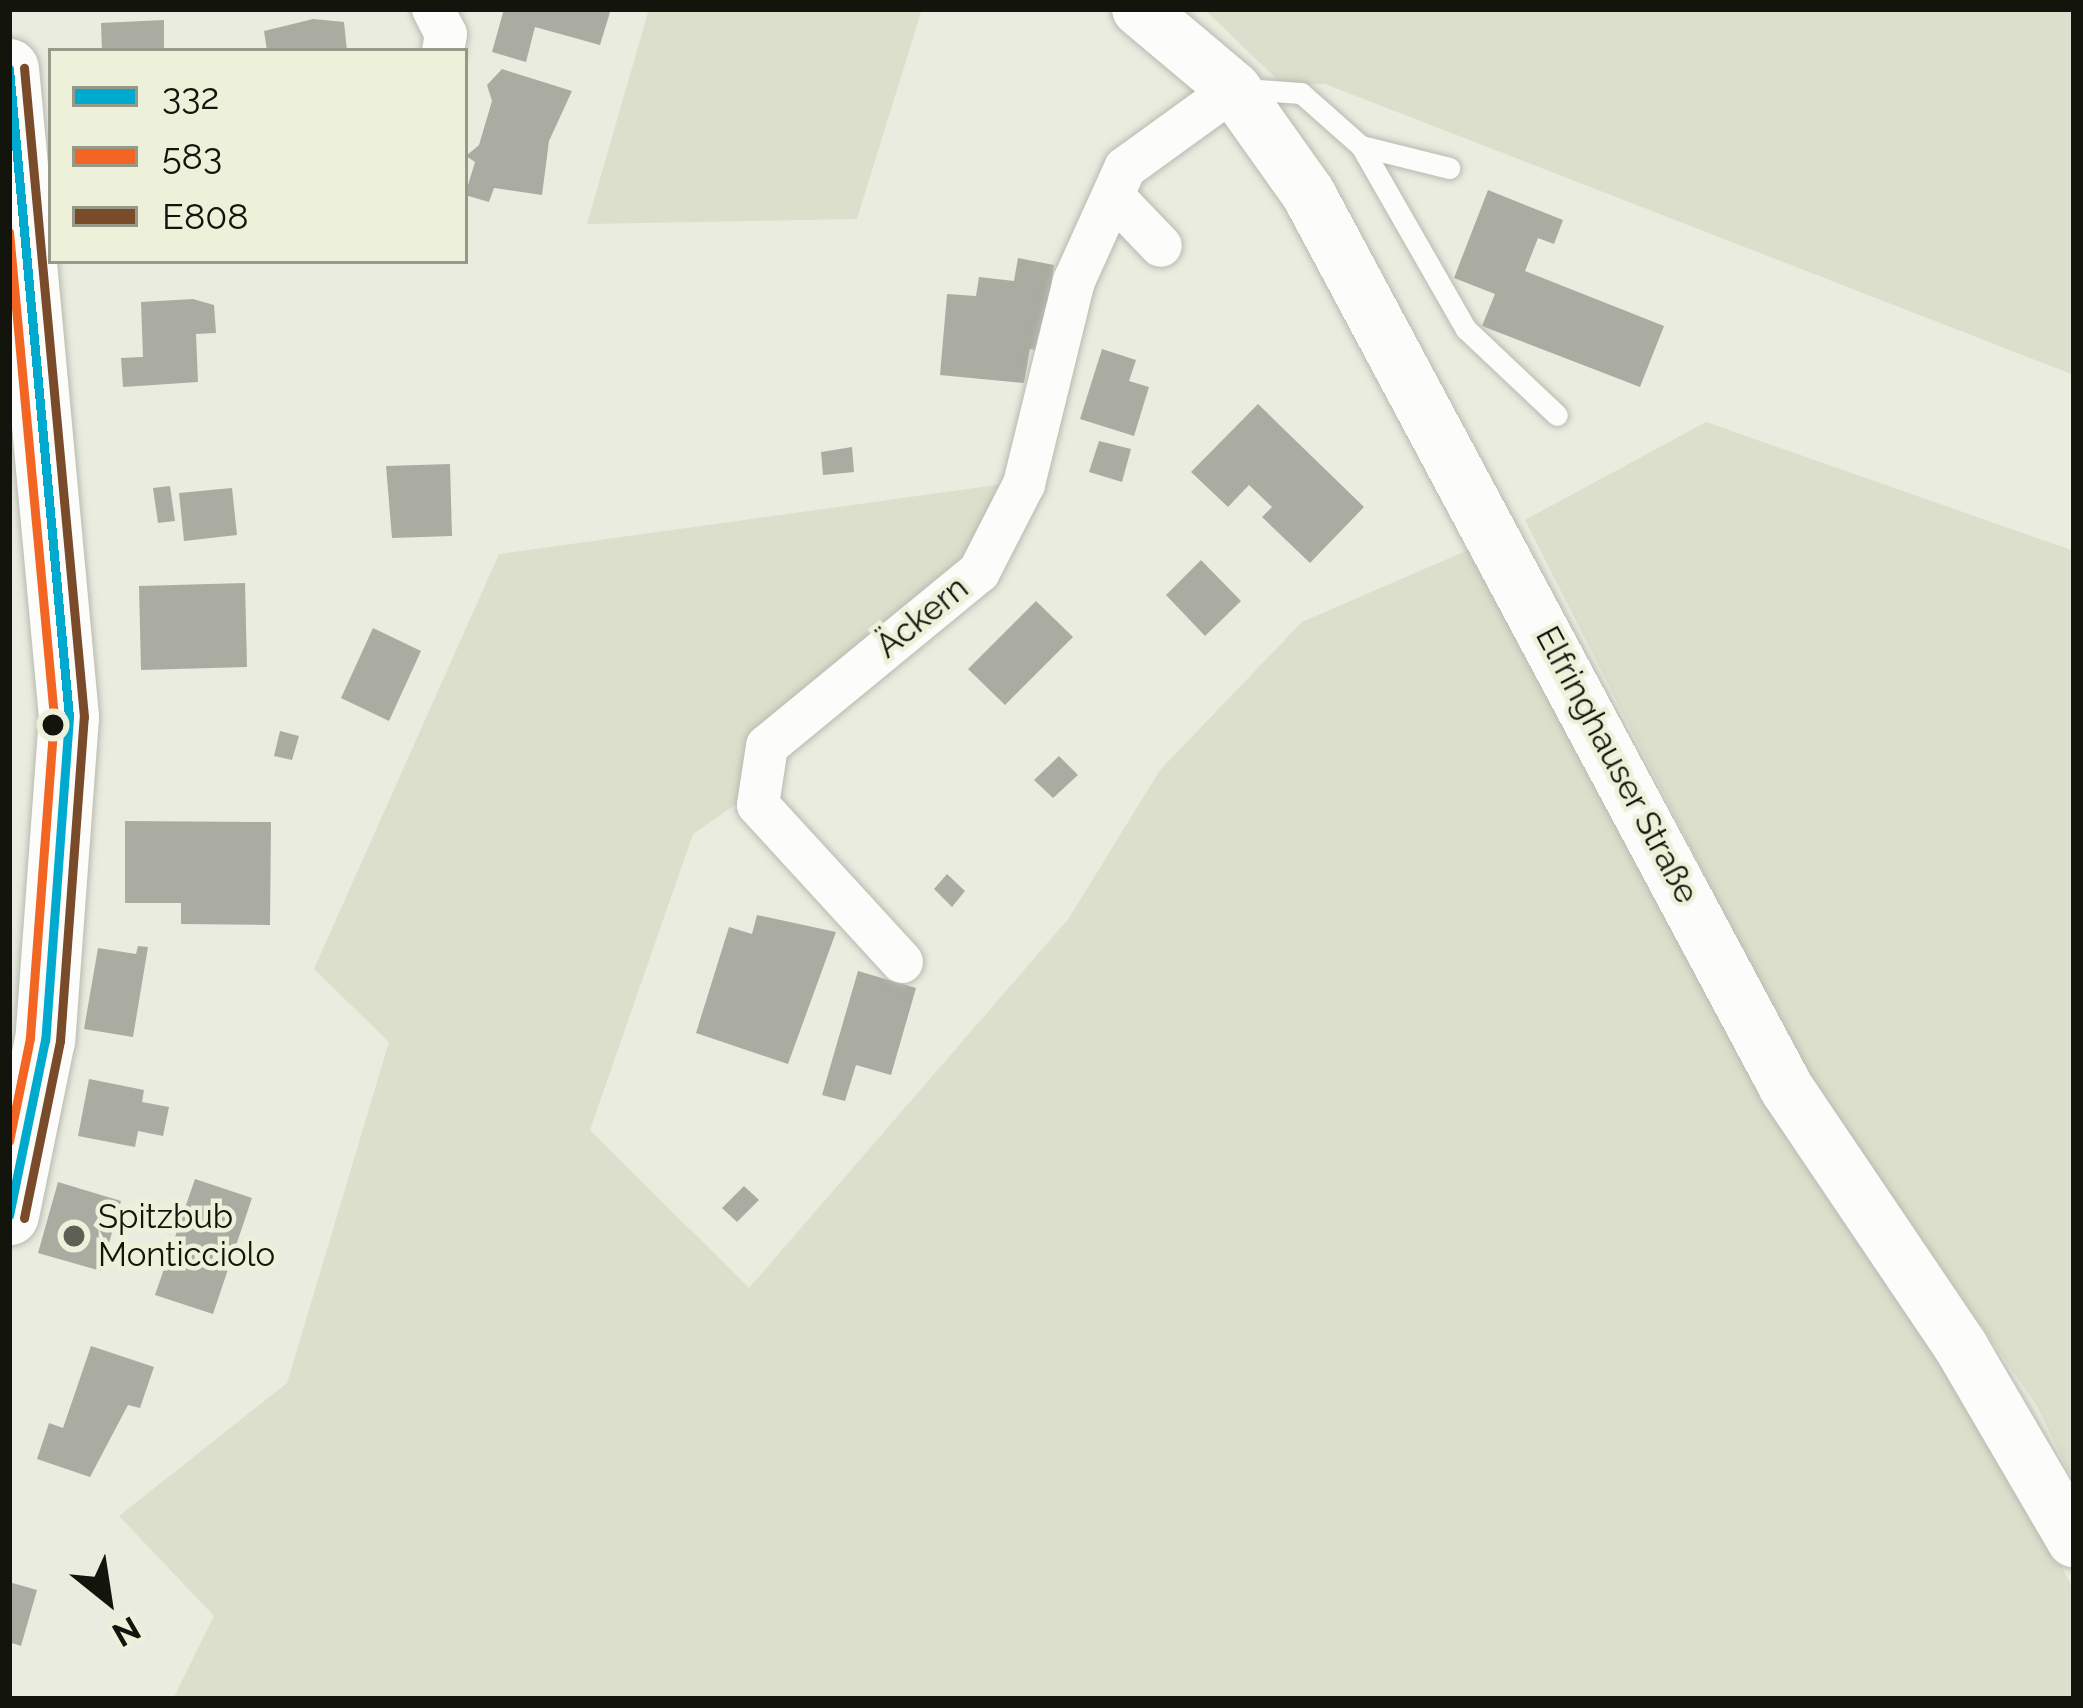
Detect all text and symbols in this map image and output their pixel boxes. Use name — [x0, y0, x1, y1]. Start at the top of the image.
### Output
legend — [48, 48, 468, 264]
text: 332 — [162, 75, 219, 117]
text: 583 — [162, 135, 222, 177]
text: E808 — [162, 195, 249, 237]
street label: Äckern — [868, 568, 976, 666]
street label: Elfringhauser Straße — [1527, 620, 1707, 910]
unlabelled marker — [42, 714, 64, 736]
place label: Spitzbub Monticciolo — [98, 1197, 275, 1275]
marker: Spitzbub Monticciolo — [61, 1223, 87, 1249]
north arrow — [48, 1540, 168, 1660]
text: N — [106, 1608, 147, 1655]

